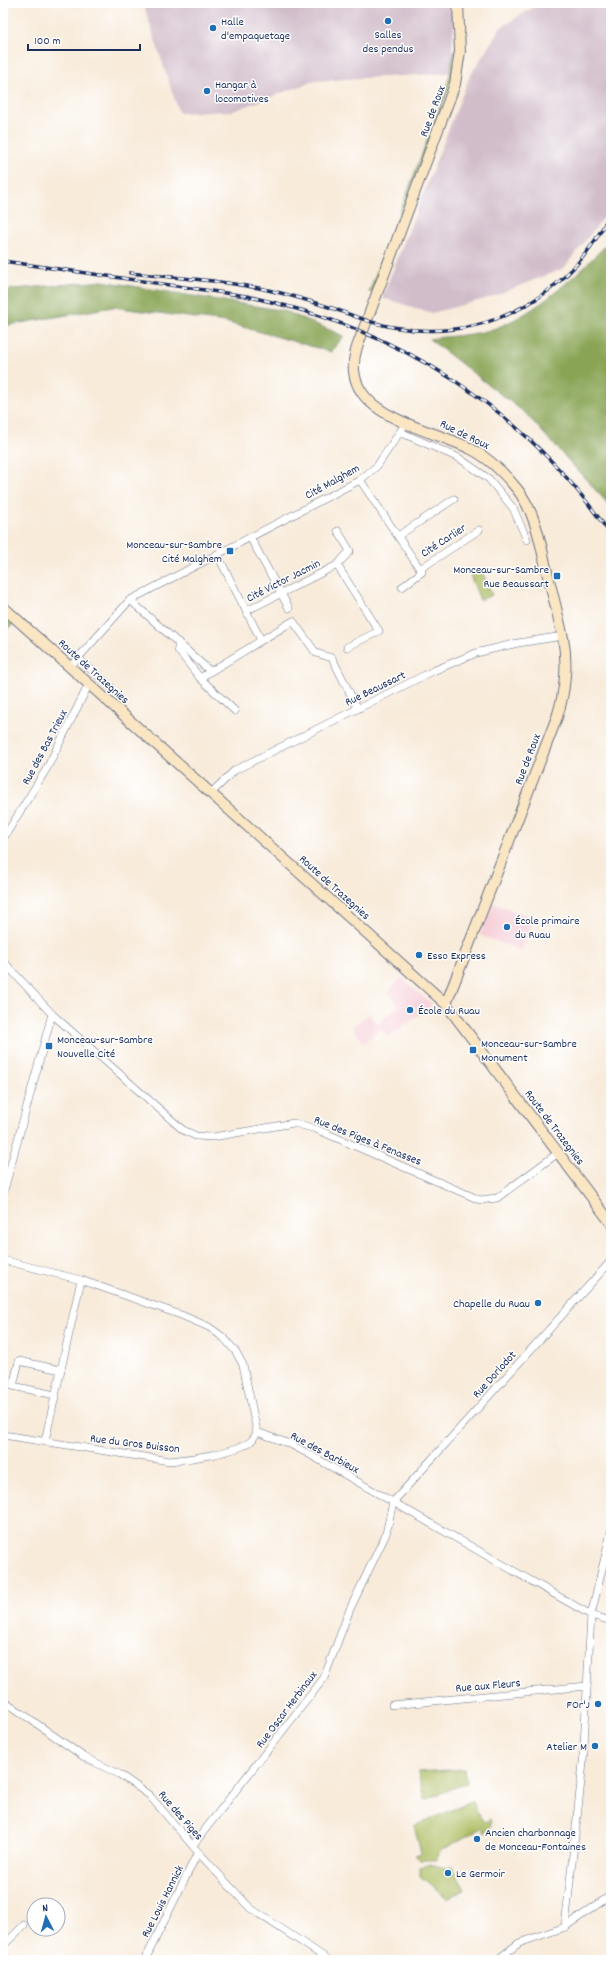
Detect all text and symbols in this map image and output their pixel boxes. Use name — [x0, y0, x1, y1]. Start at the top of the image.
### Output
place label: Halle d'empaquetage — [221, 14, 290, 45]
marker: Salles des pendus — [383, 16, 393, 26]
marker: Halle d'empaquetage — [208, 23, 218, 33]
scale bar — [28, 26, 140, 52]
place label: Salles des pendus — [363, 27, 413, 58]
text: 100 m — [34, 33, 61, 50]
place label: Hangar à locomotives — [215, 77, 269, 108]
street label: Rue de Roux — [416, 83, 451, 140]
marker: Hangar à locomotives — [202, 86, 212, 96]
street label: Rue de Roux — [437, 416, 493, 455]
street label: Cité Malghem — [302, 460, 363, 504]
street label: Cité Carlier — [418, 520, 470, 562]
place label: Monceau-sur-Sambre Cité Malghem — [126, 537, 222, 568]
marker: Monceau-sur-Sambre Cité Malghem — [225, 546, 235, 556]
street label: Cité Victor Jacmin — [244, 555, 324, 607]
place label: Monceau-sur-Sambre Rue Beaussart — [453, 562, 550, 593]
marker: Monceau-sur-Sambre Rue Beaussart — [552, 571, 562, 581]
street label: Route de Trazegnies — [54, 636, 132, 709]
street label: Rue Beaussart — [343, 667, 409, 711]
street label: Rue des Bas Trieux — [18, 706, 73, 788]
street label: Rue de Roux — [511, 731, 546, 788]
street label: Route de Trazegnies — [295, 852, 373, 925]
place label: École primaire du Ruau — [515, 913, 579, 944]
marker: École primaire du Ruau — [502, 922, 512, 932]
place label: Esso Express — [427, 948, 486, 965]
marker: Esso Express — [414, 950, 424, 960]
place label: École du Ruau — [418, 1003, 480, 1020]
marker: École du Ruau — [405, 1005, 415, 1015]
place label: Monceau-sur-Sambre Nouvelle Cité — [57, 1032, 153, 1063]
place label: Monceau-sur-Sambre Monument — [481, 1036, 577, 1067]
marker: Monceau-sur-Sambre Nouvelle Cité — [44, 1041, 54, 1051]
marker: Monceau-sur-Sambre Monument — [468, 1045, 478, 1055]
street label: Route de Trazegnies — [520, 1087, 588, 1169]
street label: Rue des Piges à Fenasses — [311, 1112, 424, 1171]
place label: Chapelle du Ruau — [453, 1296, 530, 1313]
marker: Chapelle du Ruau — [533, 1298, 543, 1308]
street label: Rue Dorlodot — [469, 1347, 521, 1402]
street label: Rue des Barbieux — [287, 1428, 362, 1479]
street label: Rue du Gros Buisson — [89, 1431, 181, 1458]
street label: Rue Oscar Herbinaux — [253, 1667, 322, 1752]
street label: Rue aux Fleurs — [455, 1675, 521, 1698]
place label: FOr'J — [567, 1697, 590, 1714]
marker: FOr'J — [593, 1699, 603, 1709]
place label: Atelier M — [546, 1739, 587, 1756]
marker: Atelier M — [590, 1741, 600, 1751]
street label: Rue des Piges — [153, 1787, 206, 1845]
place label: Ancien charbonnage de Monceau-Fontaines — [485, 1825, 586, 1856]
marker: Ancien charbonnage de Monceau-Fontaines — [472, 1834, 482, 1844]
street label: Rue Louis Hannick — [138, 1862, 189, 1941]
place label: Le Germoir — [456, 1866, 506, 1883]
marker: Le Germoir — [443, 1868, 453, 1878]
north arrow — [26, 1897, 66, 1937]
text: N — [42, 1901, 49, 1917]

